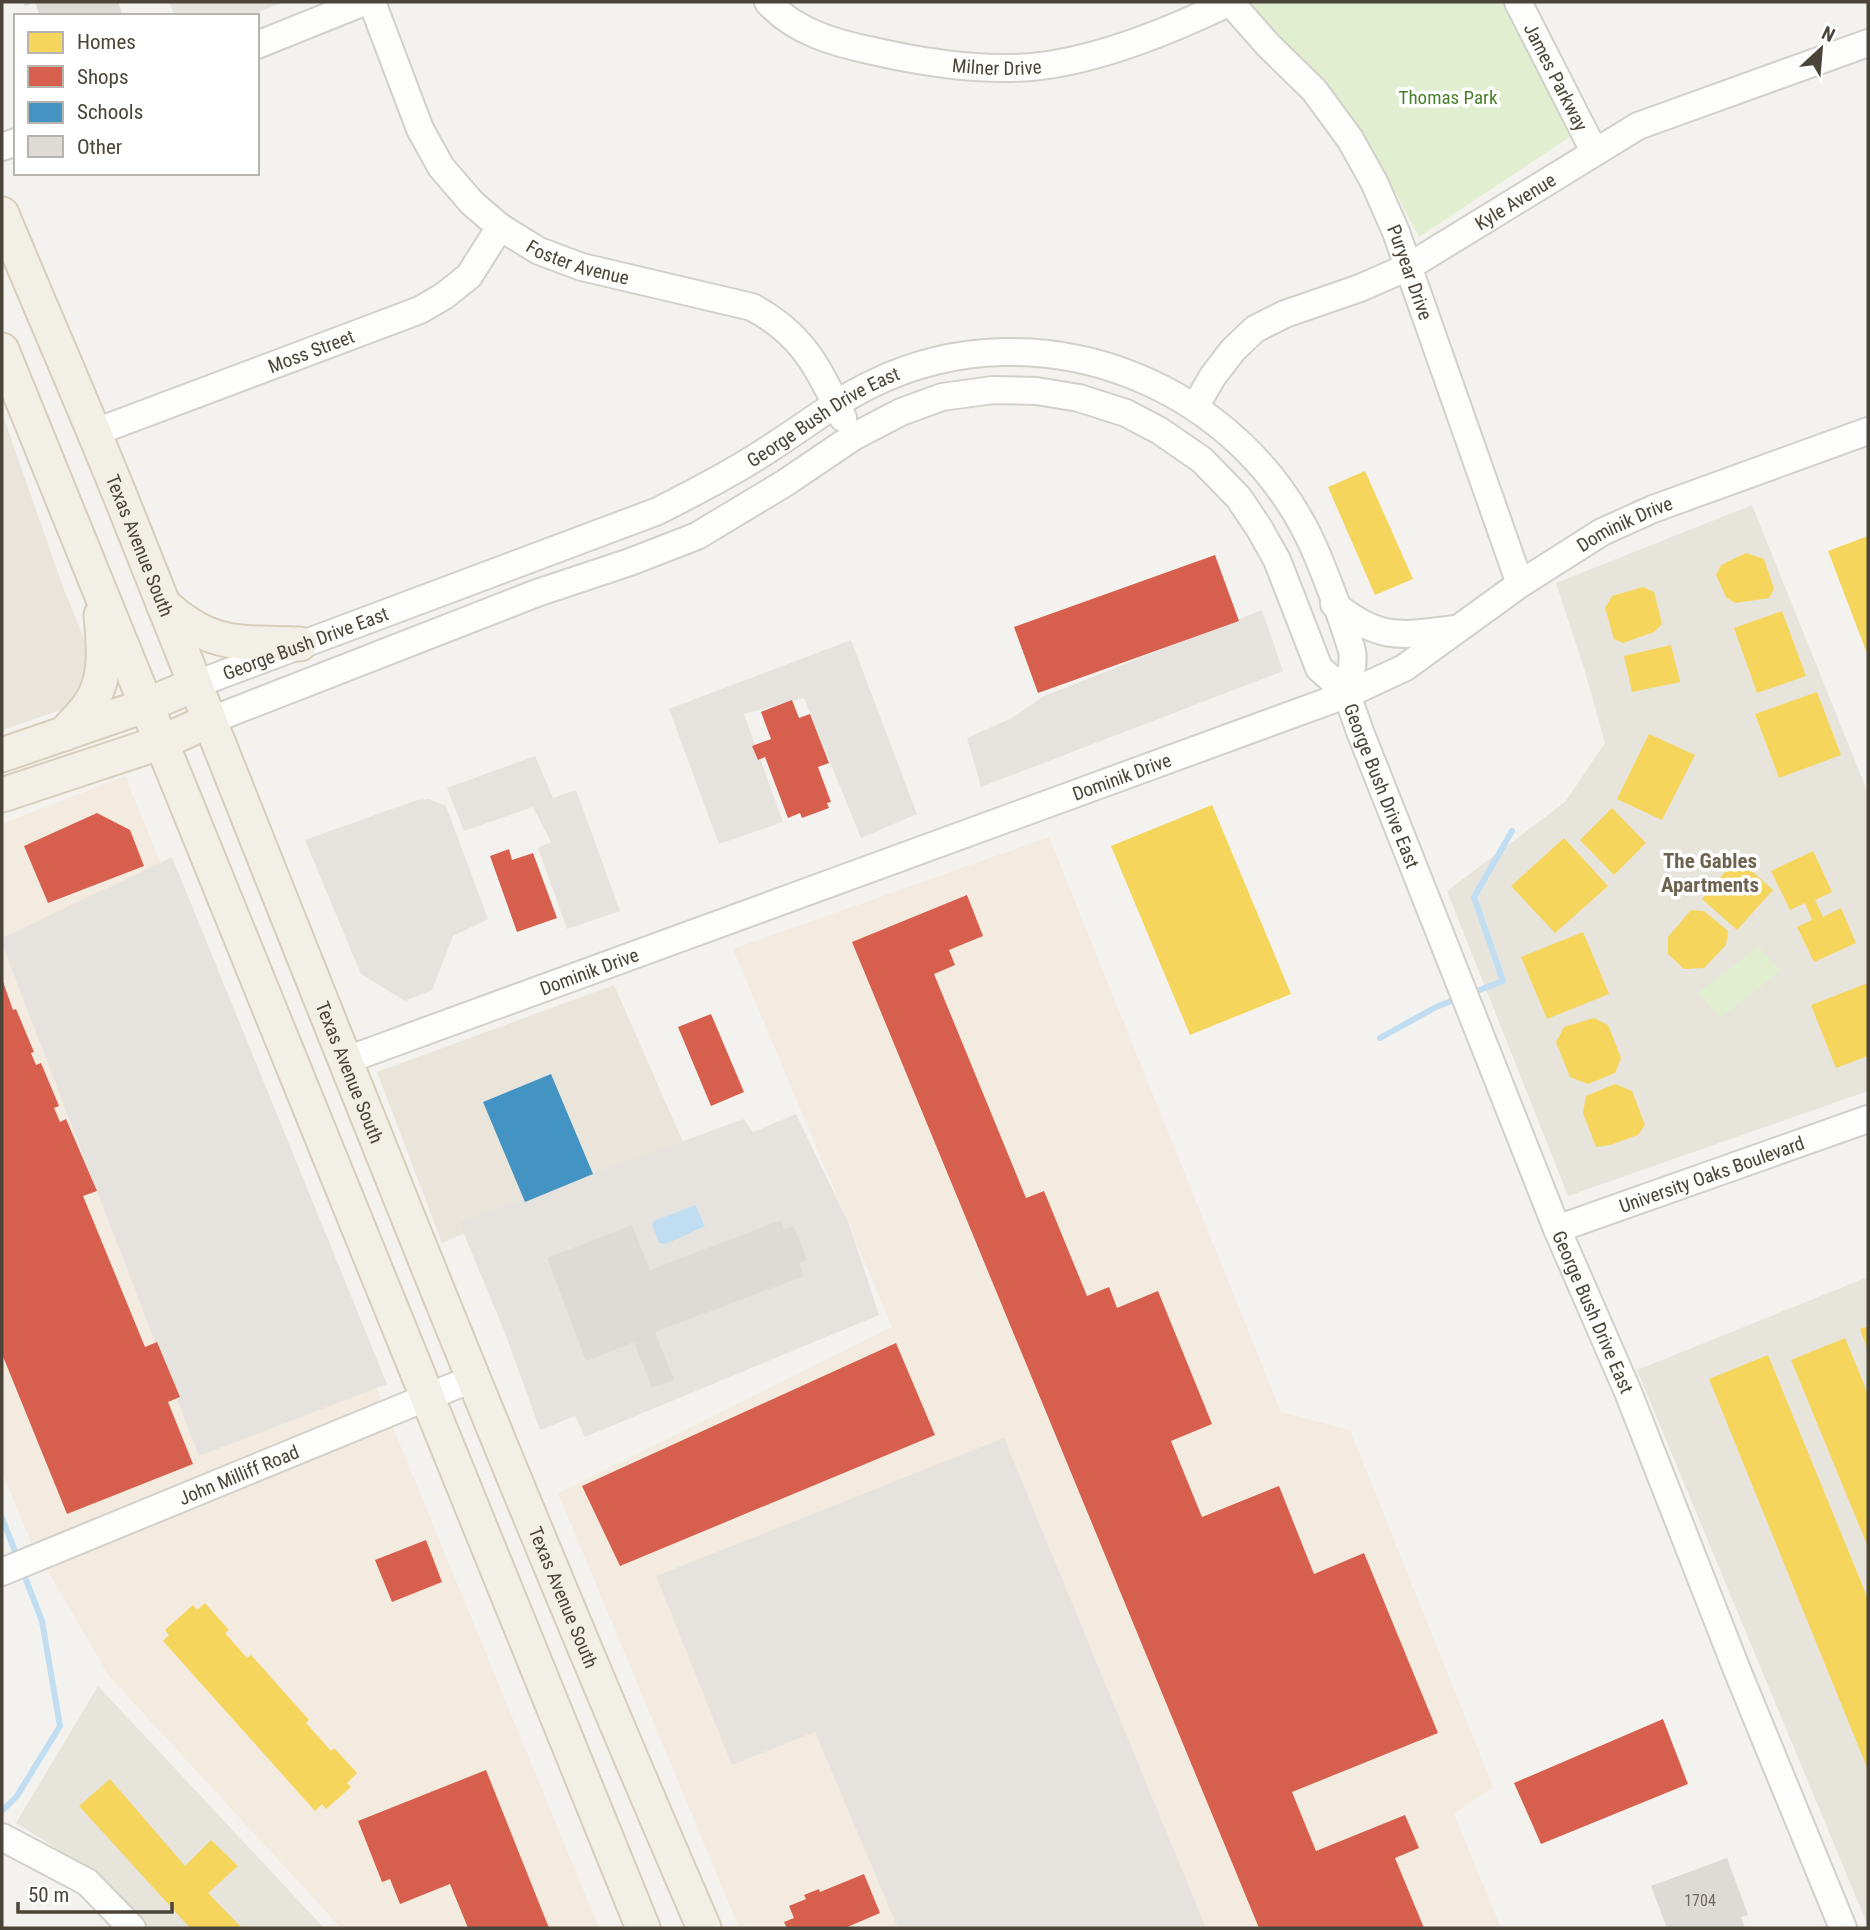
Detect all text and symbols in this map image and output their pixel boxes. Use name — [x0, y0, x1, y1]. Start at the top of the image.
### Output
legend — [14, 14, 259, 175]
north arrow — [1786, 14, 1856, 84]
street label: James Parkway — [1519, 19, 1593, 135]
text: N — [1818, 21, 1839, 47]
text: Homes — [77, 30, 136, 54]
street label: Milner Drive — [951, 54, 1043, 80]
text: Shops — [77, 65, 129, 89]
park label: Thomas Park — [1399, 86, 1498, 109]
text: Schools — [77, 100, 143, 124]
text: Other — [77, 135, 122, 159]
street label: Kyle Avenue — [1471, 168, 1560, 235]
street label: Puryear Drive — [1382, 221, 1437, 323]
street label: Foster Avenue — [522, 235, 631, 290]
street label: Moss Street — [265, 325, 358, 378]
street label: George Bush Drive East — [743, 362, 903, 472]
street label: Texas Avenue South — [101, 471, 178, 620]
street label: Dominik Drive — [1573, 492, 1676, 557]
street label: George Bush Drive East — [220, 602, 392, 685]
street label: George Bush Drive East — [1339, 701, 1424, 872]
street label: Dominik Drive — [1069, 749, 1175, 806]
district label: The Gables Apartments — [1661, 849, 1759, 897]
street label: Dominik Drive — [537, 943, 642, 1000]
street label: Texas Avenue South — [311, 998, 388, 1147]
street label: University Oaks Boulevard — [1616, 1132, 1807, 1218]
street label: George Bush Drive East — [1547, 1227, 1638, 1397]
street label: John Milliff Road — [175, 1440, 303, 1510]
street label: Texas Avenue South — [524, 1523, 603, 1672]
scale bar — [18, 1870, 172, 1914]
text: 50 m — [28, 1883, 69, 1907]
house number: 1704 — [1684, 1891, 1716, 1910]

